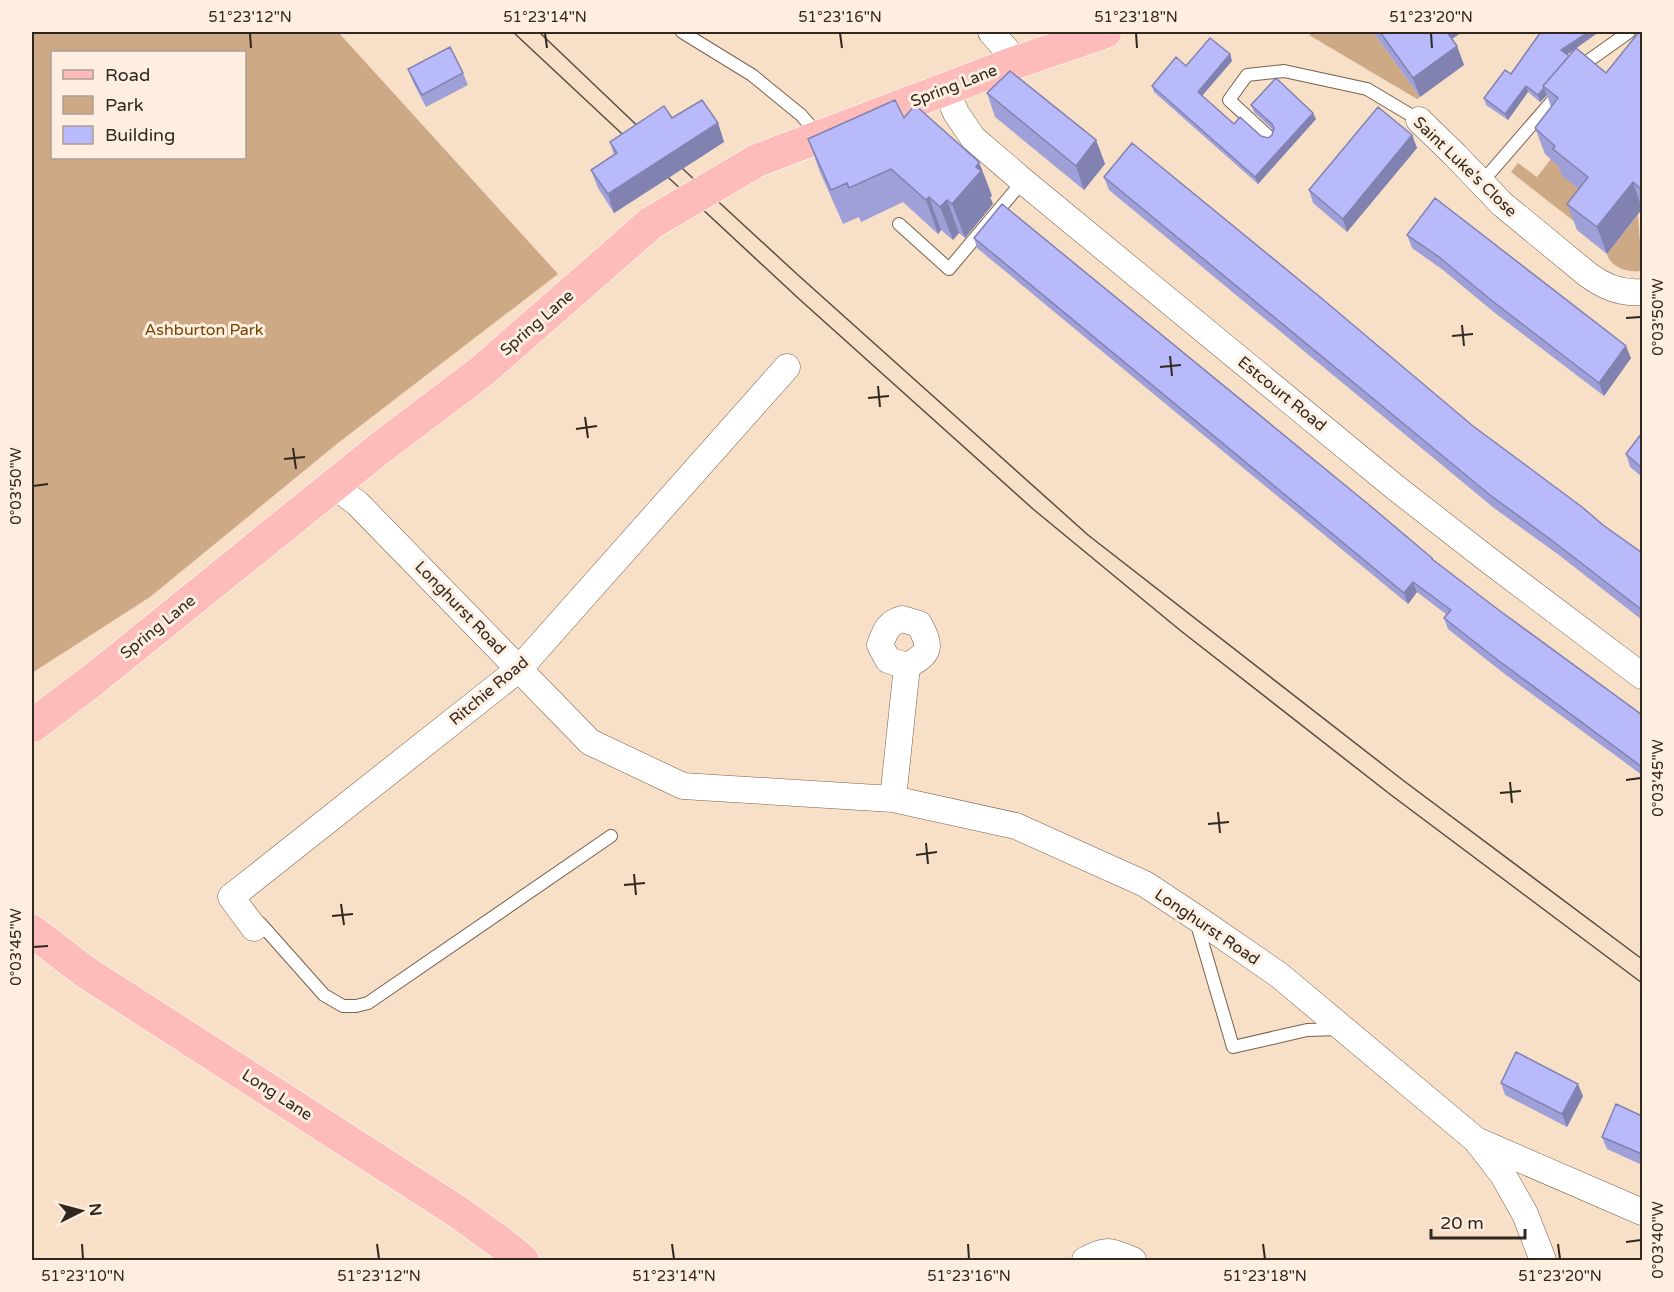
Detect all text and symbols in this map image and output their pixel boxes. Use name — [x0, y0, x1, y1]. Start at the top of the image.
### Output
text: 51°23'12"N — [208, 8, 292, 26]
text: 51°23'14"N — [503, 8, 587, 26]
text: 51°23'16"N — [798, 8, 882, 26]
text: 51°23'18"N — [1094, 8, 1178, 26]
text: 51°23'20"N — [1389, 8, 1473, 26]
legend — [51, 51, 246, 159]
street label: Spring Lane — [908, 60, 1000, 112]
text: Road — [105, 64, 150, 86]
text: Park — [105, 94, 144, 116]
street label: Saint Luke's Close — [1409, 112, 1521, 222]
text: Building — [105, 124, 175, 146]
text: 0°03'50"W — [1649, 278, 1667, 356]
street label: Spring Lane — [496, 286, 578, 360]
park label: Ashburton Park — [144, 320, 264, 340]
street label: Estcourt Road — [1234, 352, 1330, 436]
text: 0°03'50"W — [7, 447, 25, 525]
street label: Longhurst Road — [410, 557, 510, 659]
street label: Spring Lane — [116, 591, 200, 663]
street label: Ritchie Road — [445, 652, 533, 730]
text: 0°03'45"W — [1649, 739, 1667, 817]
street label: Longhurst Road — [1151, 884, 1263, 970]
text: 0°03'45"W — [7, 908, 25, 986]
street label: Long Lane — [238, 1065, 316, 1125]
north arrow — [51, 1181, 111, 1241]
text: 0°03'40"W — [1649, 1201, 1667, 1279]
text: N — [84, 1202, 106, 1217]
scale bar — [1431, 1202, 1526, 1240]
text: 20 m — [1440, 1212, 1484, 1234]
text: 51°23'10"N — [41, 1267, 125, 1285]
text: 51°23'12"N — [337, 1267, 421, 1285]
text: 51°23'14"N — [632, 1267, 716, 1285]
text: 51°23'16"N — [927, 1267, 1011, 1285]
text: 51°23'18"N — [1223, 1267, 1307, 1285]
text: 51°23'20"N — [1518, 1267, 1602, 1285]

